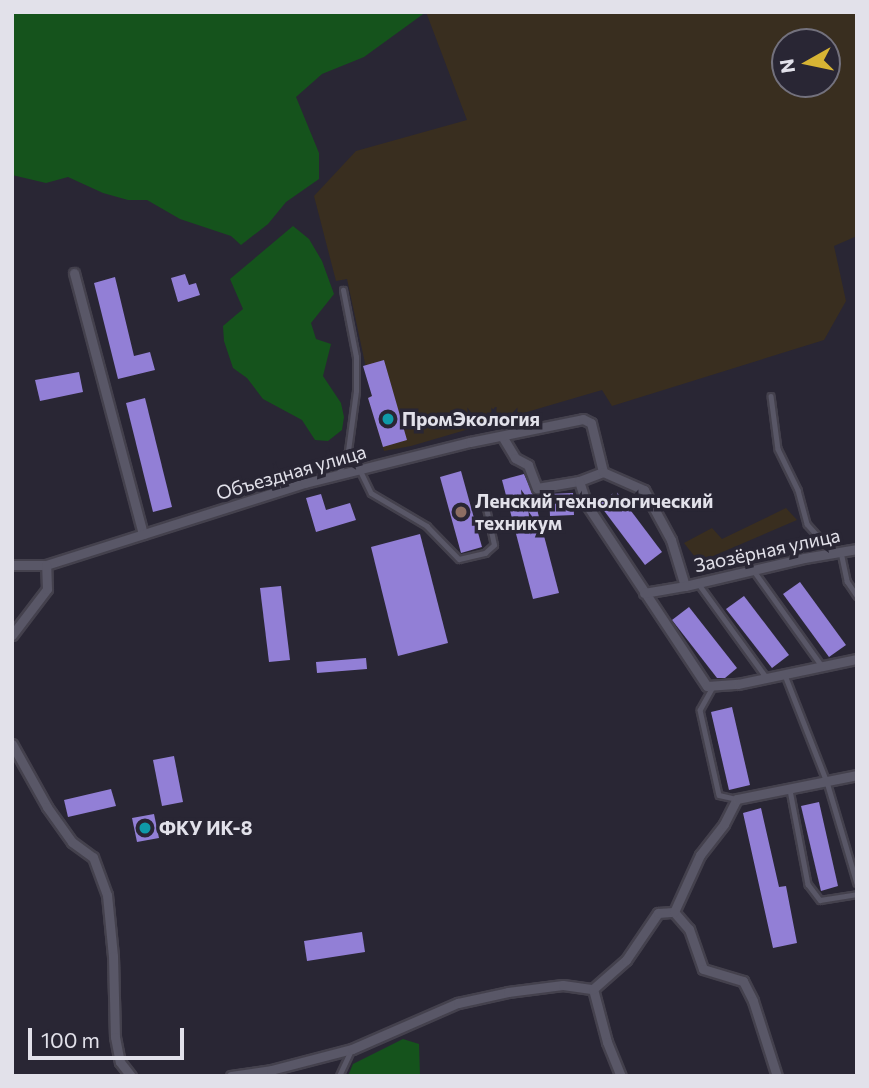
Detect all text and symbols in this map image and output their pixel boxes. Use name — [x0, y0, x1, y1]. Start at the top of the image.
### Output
north arrow — [771, 28, 841, 98]
text: N — [774, 57, 799, 75]
place label: ПромЭкология — [402, 408, 540, 430]
marker: ПромЭкология — [380, 411, 396, 427]
street label: Объездная улица — [213, 440, 369, 504]
place label: Ленский технологический техникум — [475, 490, 713, 534]
marker: Ленский технологический техникум — [453, 504, 469, 520]
street label: Заозёрная улица — [692, 523, 842, 577]
place label: ФКУ ИК-8 — [159, 817, 252, 839]
marker: ФКУ ИК-8 — [137, 820, 153, 836]
scale bar — [32, 1014, 187, 1058]
text: 100 m — [41, 1027, 100, 1052]

